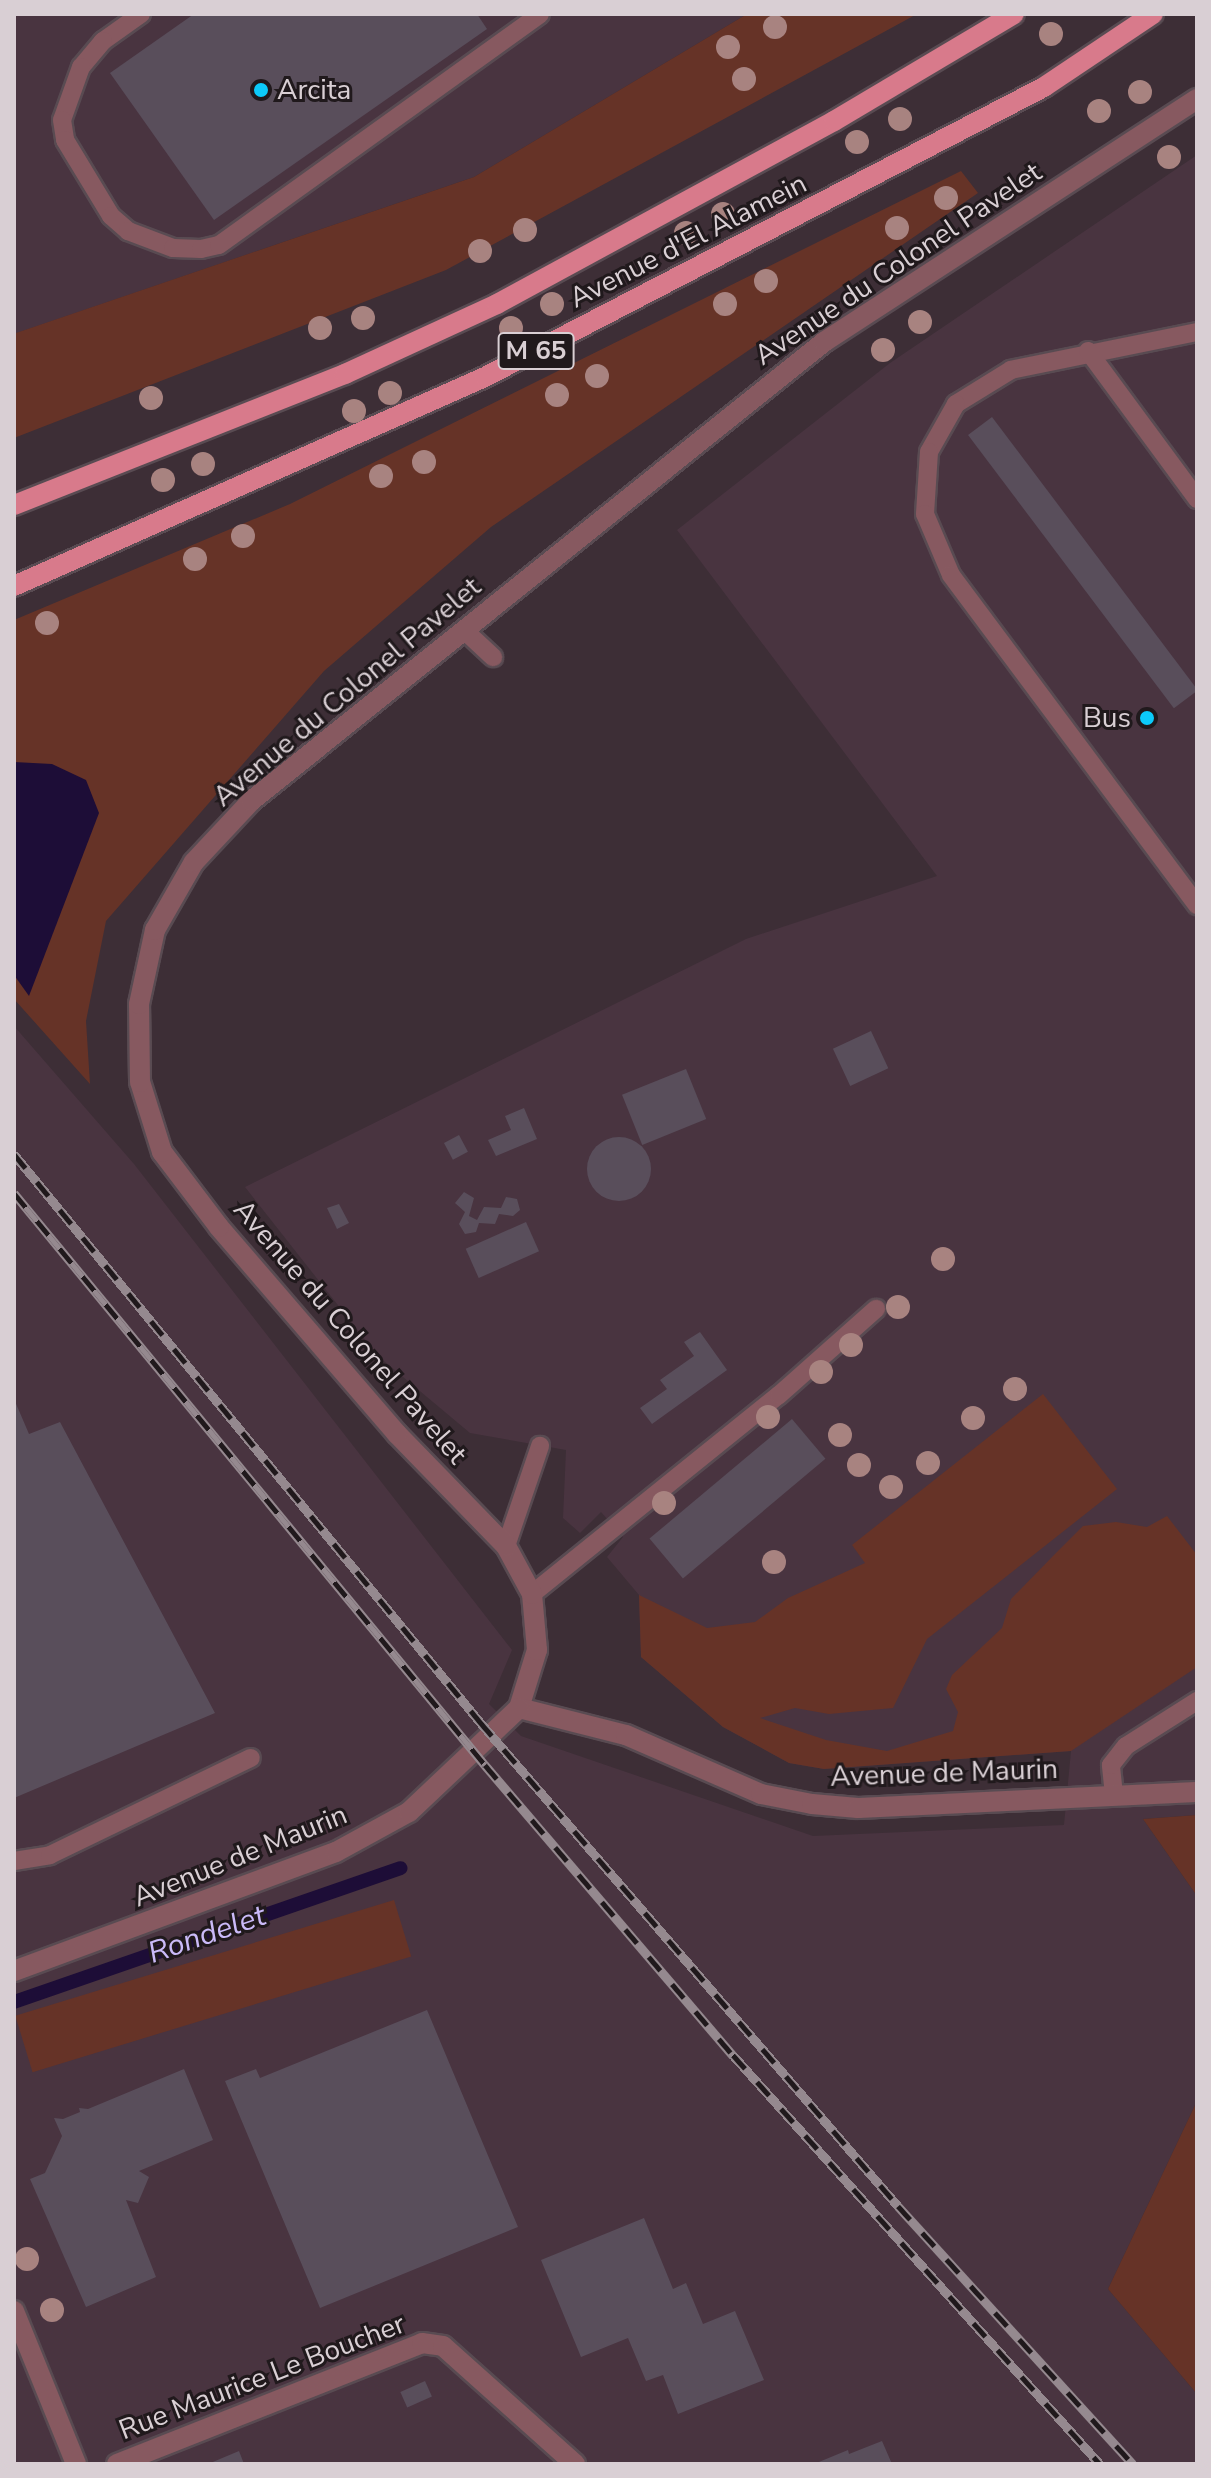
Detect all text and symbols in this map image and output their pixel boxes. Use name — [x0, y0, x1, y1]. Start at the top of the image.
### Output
place label: Arcita — [277, 73, 351, 107]
marker: Arcita — [252, 81, 270, 99]
street label: Avenue du Colonel Pavelet — [748, 155, 1048, 373]
street label: Avenue d'El Alamein — [564, 167, 812, 315]
road number: M 65 — [496, 329, 576, 373]
street label: Avenue du Colonel Pavelet — [206, 570, 488, 814]
place label: Bus — [1083, 701, 1131, 735]
marker: Bus — [1138, 709, 1156, 727]
street label: Avenue du Colonel Pavelet — [226, 1193, 474, 1471]
street label: Avenue de Maurin — [830, 1752, 1058, 1794]
street label: Avenue de Maurin — [128, 1798, 352, 1914]
water label: Rondelet — [143, 1898, 271, 1972]
street label: Rue Maurice Le Boucher — [114, 2307, 410, 2447]

